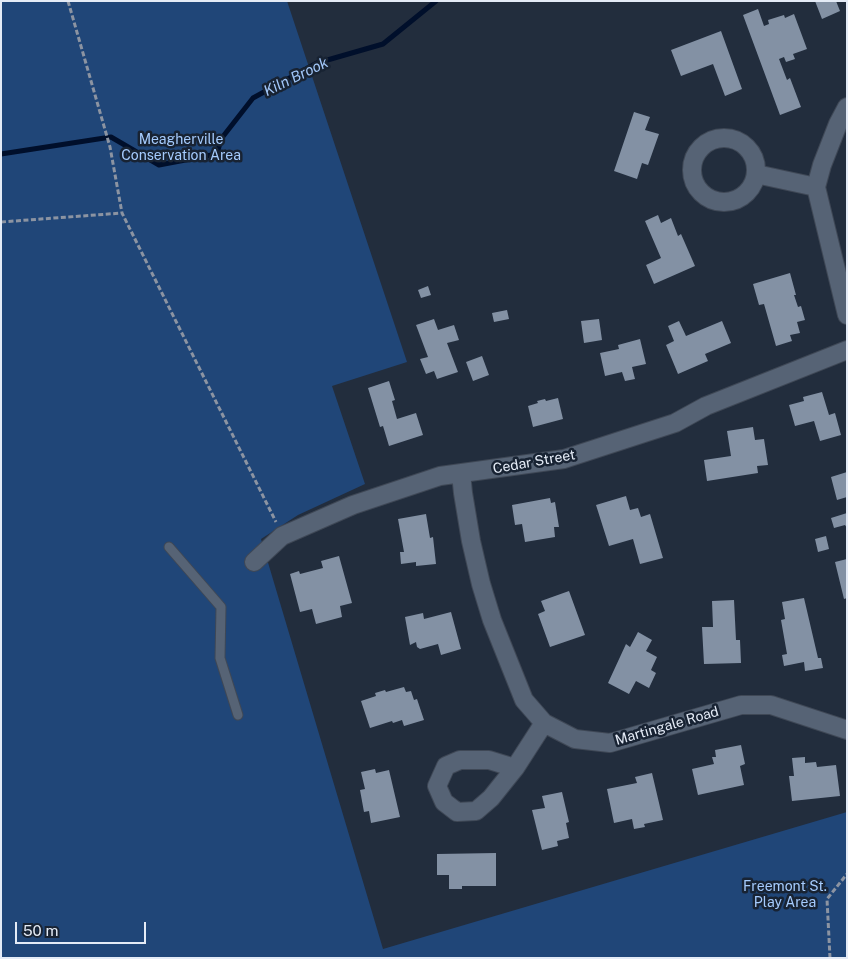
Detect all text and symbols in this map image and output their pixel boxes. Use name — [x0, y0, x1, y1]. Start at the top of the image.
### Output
water label: Kiln Brook — [261, 54, 331, 100]
park label: Meagherville Conservation Area — [121, 132, 241, 164]
street label: Cedar Street — [491, 446, 577, 478]
street label: Martingale Road — [613, 703, 721, 749]
park label: Freemont St. Play Area — [743, 879, 827, 912]
scale bar — [18, 912, 149, 944]
text: 50 m — [23, 922, 58, 939]

